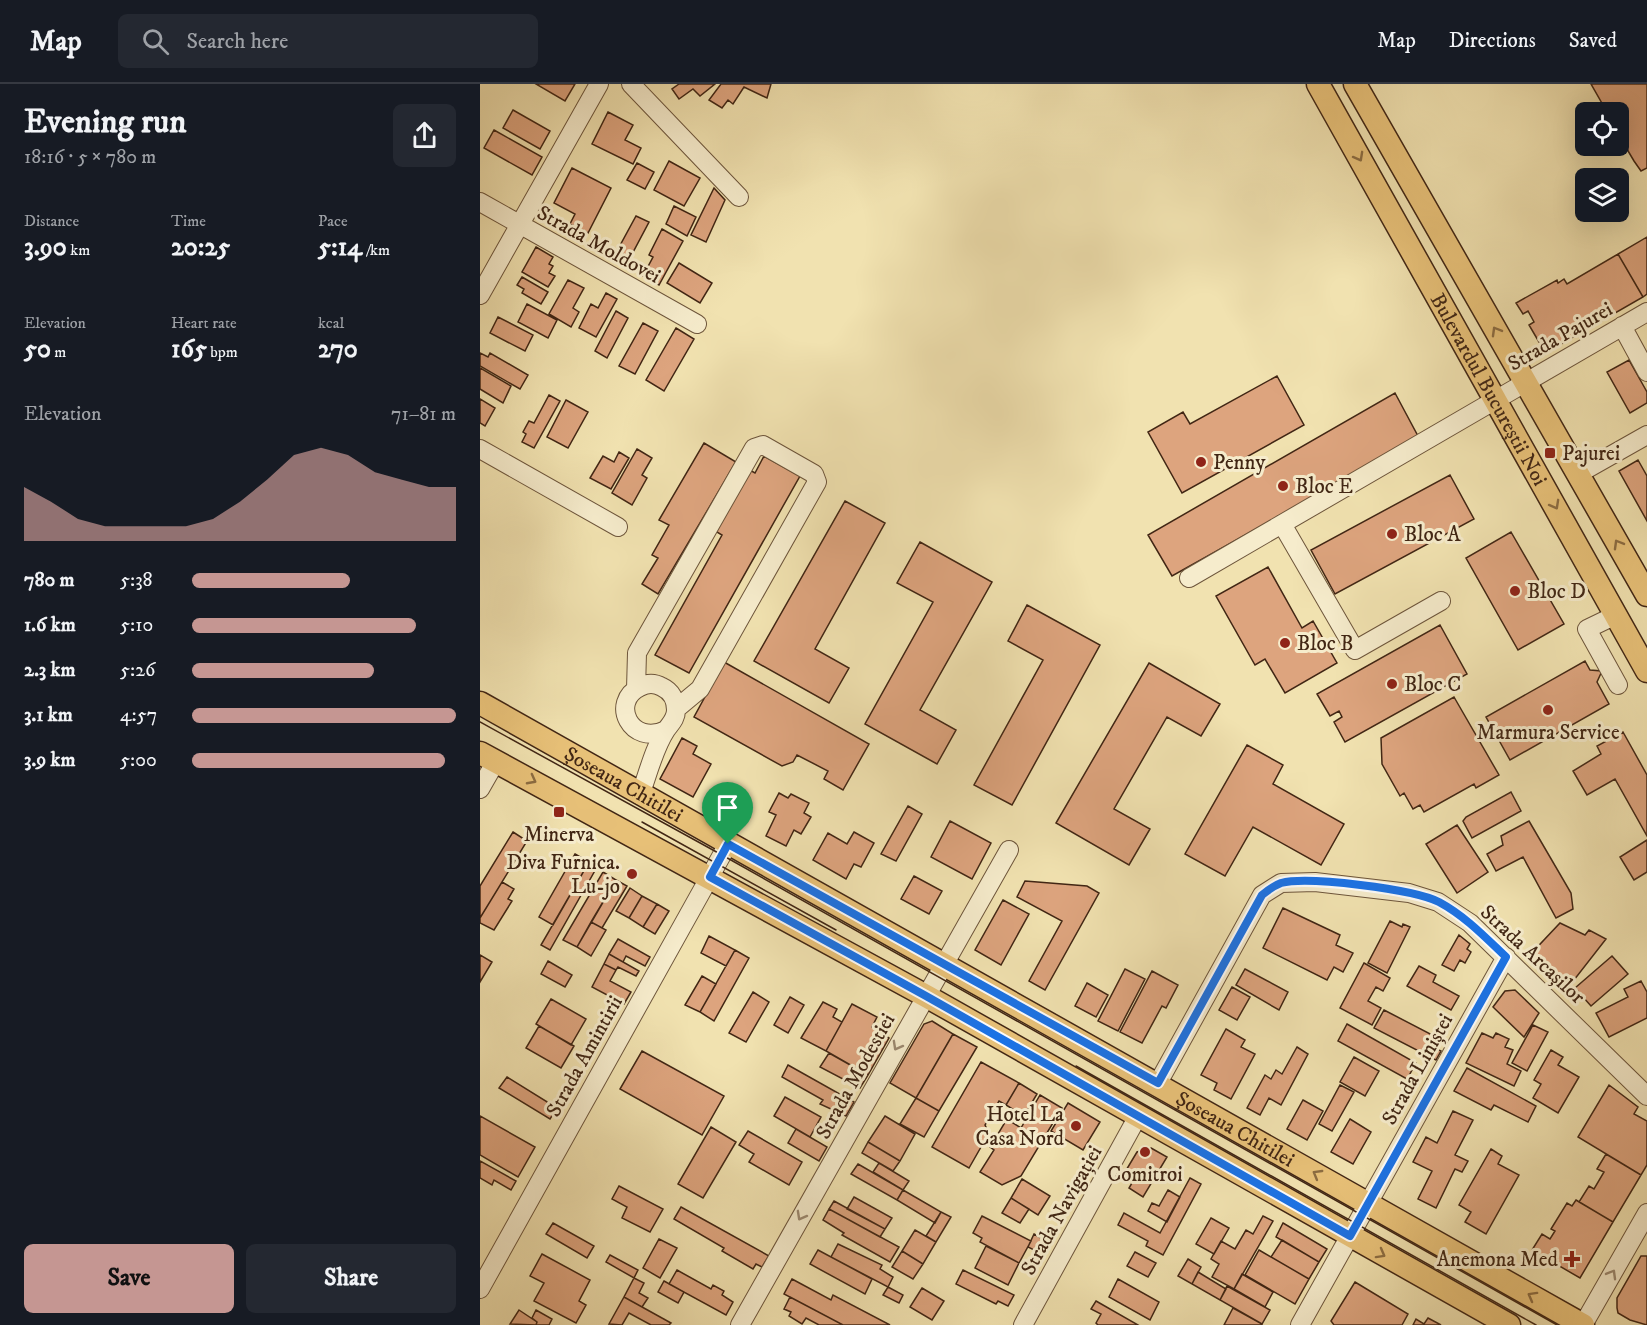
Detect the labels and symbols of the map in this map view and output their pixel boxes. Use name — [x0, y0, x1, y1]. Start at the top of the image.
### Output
one-way arrow — [1352, 151, 1363, 162]
street label: Strada Moldovei — [532, 200, 665, 290]
street label: Bulevardul Bucureștii Noi — [1424, 289, 1553, 491]
street label: Strada Pajurei — [1504, 296, 1617, 377]
one-way arrow — [1492, 327, 1504, 337]
place label: Pajurei — [1562, 441, 1620, 467]
marker: Pajurei — [1543, 446, 1557, 460]
place label: Penny — [1213, 450, 1266, 476]
marker: Penny — [1194, 455, 1208, 469]
place label: Bloc E — [1295, 474, 1353, 500]
marker: Bloc E — [1276, 479, 1290, 493]
one-way arrow — [1548, 499, 1559, 510]
place label: Bloc A — [1404, 522, 1461, 548]
marker: Bloc A — [1385, 527, 1399, 541]
one-way arrow — [1614, 540, 1625, 550]
place label: Bloc D — [1527, 579, 1586, 605]
marker: Bloc D — [1508, 584, 1522, 598]
place label: Bloc B — [1297, 631, 1353, 657]
marker: Bloc B — [1278, 636, 1292, 650]
place label: Bloc C — [1404, 672, 1461, 698]
marker: Bloc C — [1385, 677, 1399, 691]
marker: Marmura Service — [1541, 703, 1555, 717]
place label: Marmura Service — [1476, 720, 1620, 746]
street label: Șoseaua Chitilei — [559, 741, 687, 829]
one-way arrow — [526, 773, 536, 784]
pin — [702, 782, 753, 844]
marker: Minerva — [552, 805, 566, 819]
place label: Minerva — [524, 822, 594, 848]
place label: Diva Furnica. Lu-jo — [507, 850, 620, 900]
marker: Diva Furnica. Lu-jo — [625, 867, 639, 881]
street label: Strada Arcașilor — [1474, 900, 1590, 1010]
street label: Strada Amintirii — [541, 991, 629, 1122]
street label: Strada Modestiei — [811, 1009, 901, 1144]
street label: Strada Liniștei — [1377, 1009, 1459, 1130]
one-way arrow — [893, 1040, 905, 1051]
street label: Șoseaua Chitilei — [1171, 1086, 1299, 1174]
place label: Hotel La Casa Nord — [976, 1102, 1065, 1152]
marker: Hotel La Casa Nord — [1069, 1119, 1083, 1133]
street label: Strada Navigației — [1016, 1141, 1108, 1280]
marker: Comitroi — [1138, 1145, 1152, 1159]
place label: Comitroi — [1107, 1162, 1183, 1188]
one-way arrow — [1313, 1170, 1323, 1182]
one-way arrow — [797, 1210, 809, 1220]
one-way arrow — [1375, 1247, 1385, 1258]
place label: Anemona Med — [1437, 1247, 1559, 1273]
marker: Anemona Med — [1563, 1250, 1581, 1268]
one-way arrow — [1605, 1270, 1616, 1280]
one-way arrow — [1528, 1292, 1538, 1304]

